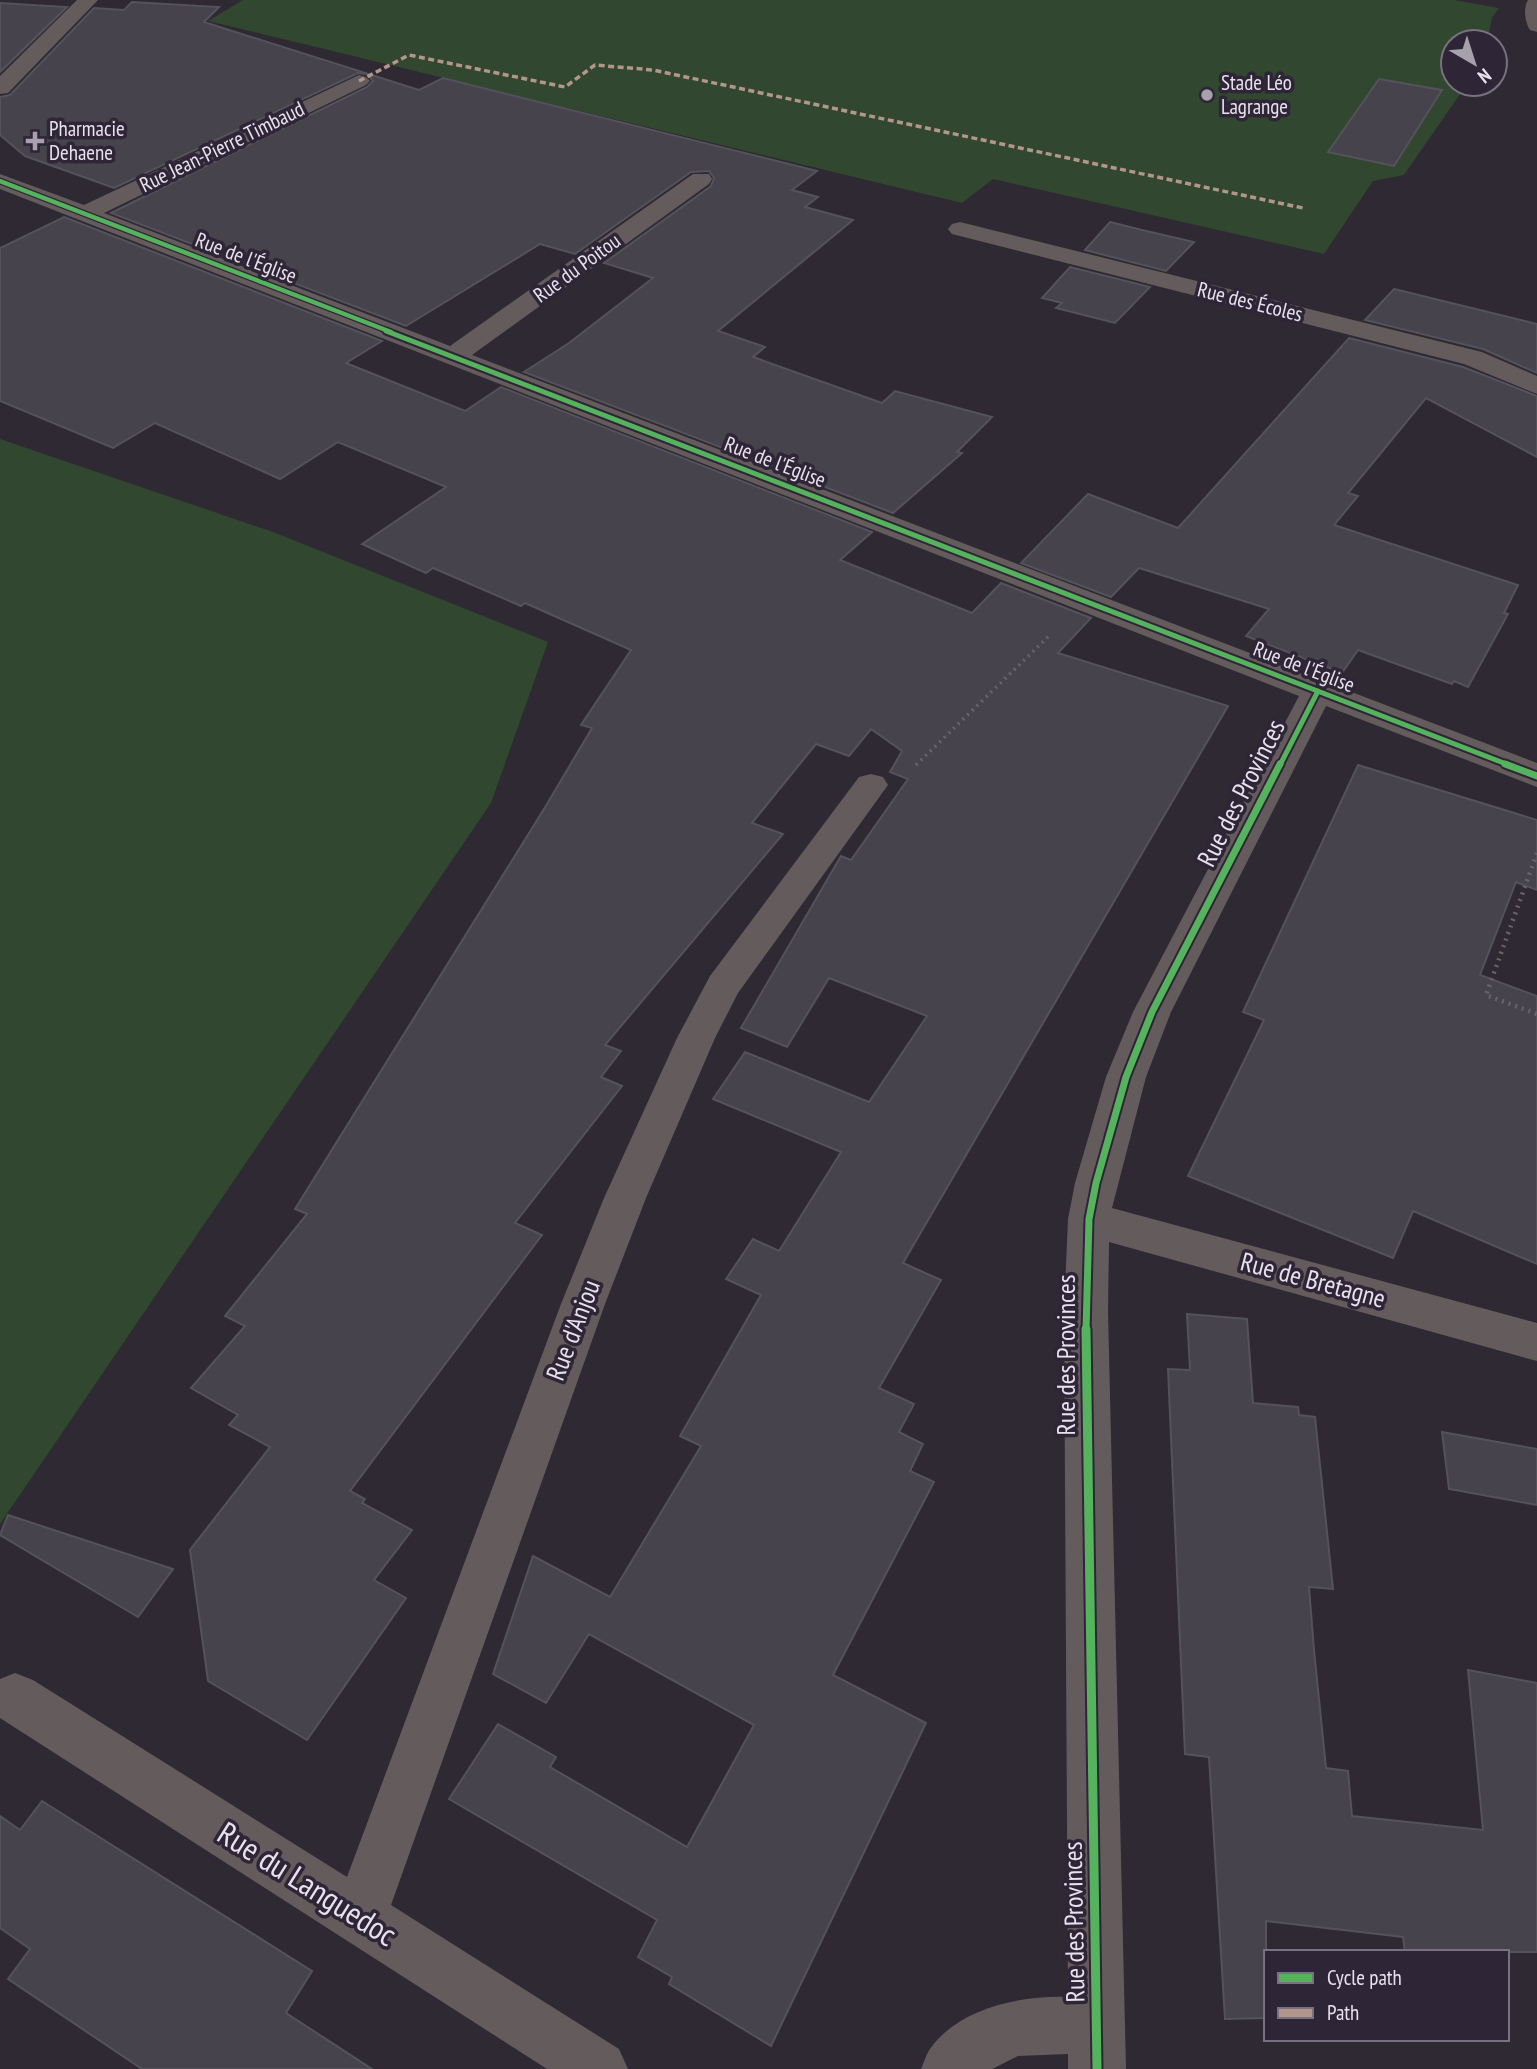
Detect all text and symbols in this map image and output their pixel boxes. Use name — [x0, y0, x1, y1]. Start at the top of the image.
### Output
north arrow — [1439, 28, 1509, 98]
text: N — [1473, 64, 1496, 89]
place label: Stade Léo Lagrange — [1221, 69, 1292, 120]
marker: Stade Léo Lagrange — [1199, 87, 1215, 103]
street label: Rue Jean-Pierre Timbaud — [135, 95, 309, 198]
place label: Pharmacie Dehaene — [49, 115, 125, 166]
marker: Pharmacie Dehaene — [27, 133, 43, 149]
street label: Rue de l'Église — [192, 226, 301, 289]
street label: Rue du Poitou — [528, 227, 626, 308]
street label: Rue des Écoles — [1195, 275, 1306, 328]
street label: Rue de l'Église — [721, 430, 830, 493]
street label: Rue de l'Église — [1250, 635, 1359, 698]
street label: Rue des Provinces — [1189, 714, 1292, 872]
street label: Rue de Bretagne — [1237, 1244, 1389, 1315]
street label: Rue d'Anjou — [538, 1275, 607, 1385]
street label: Rue des Provinces — [1049, 1275, 1082, 1435]
street label: Rue du Languedoc — [210, 1811, 405, 1955]
street label: Rue des Provinces — [1056, 1841, 1091, 2003]
legend — [1264, 1950, 1509, 2041]
text: Cycle path — [1327, 1964, 1402, 1991]
text: Path — [1327, 1999, 1359, 2026]

